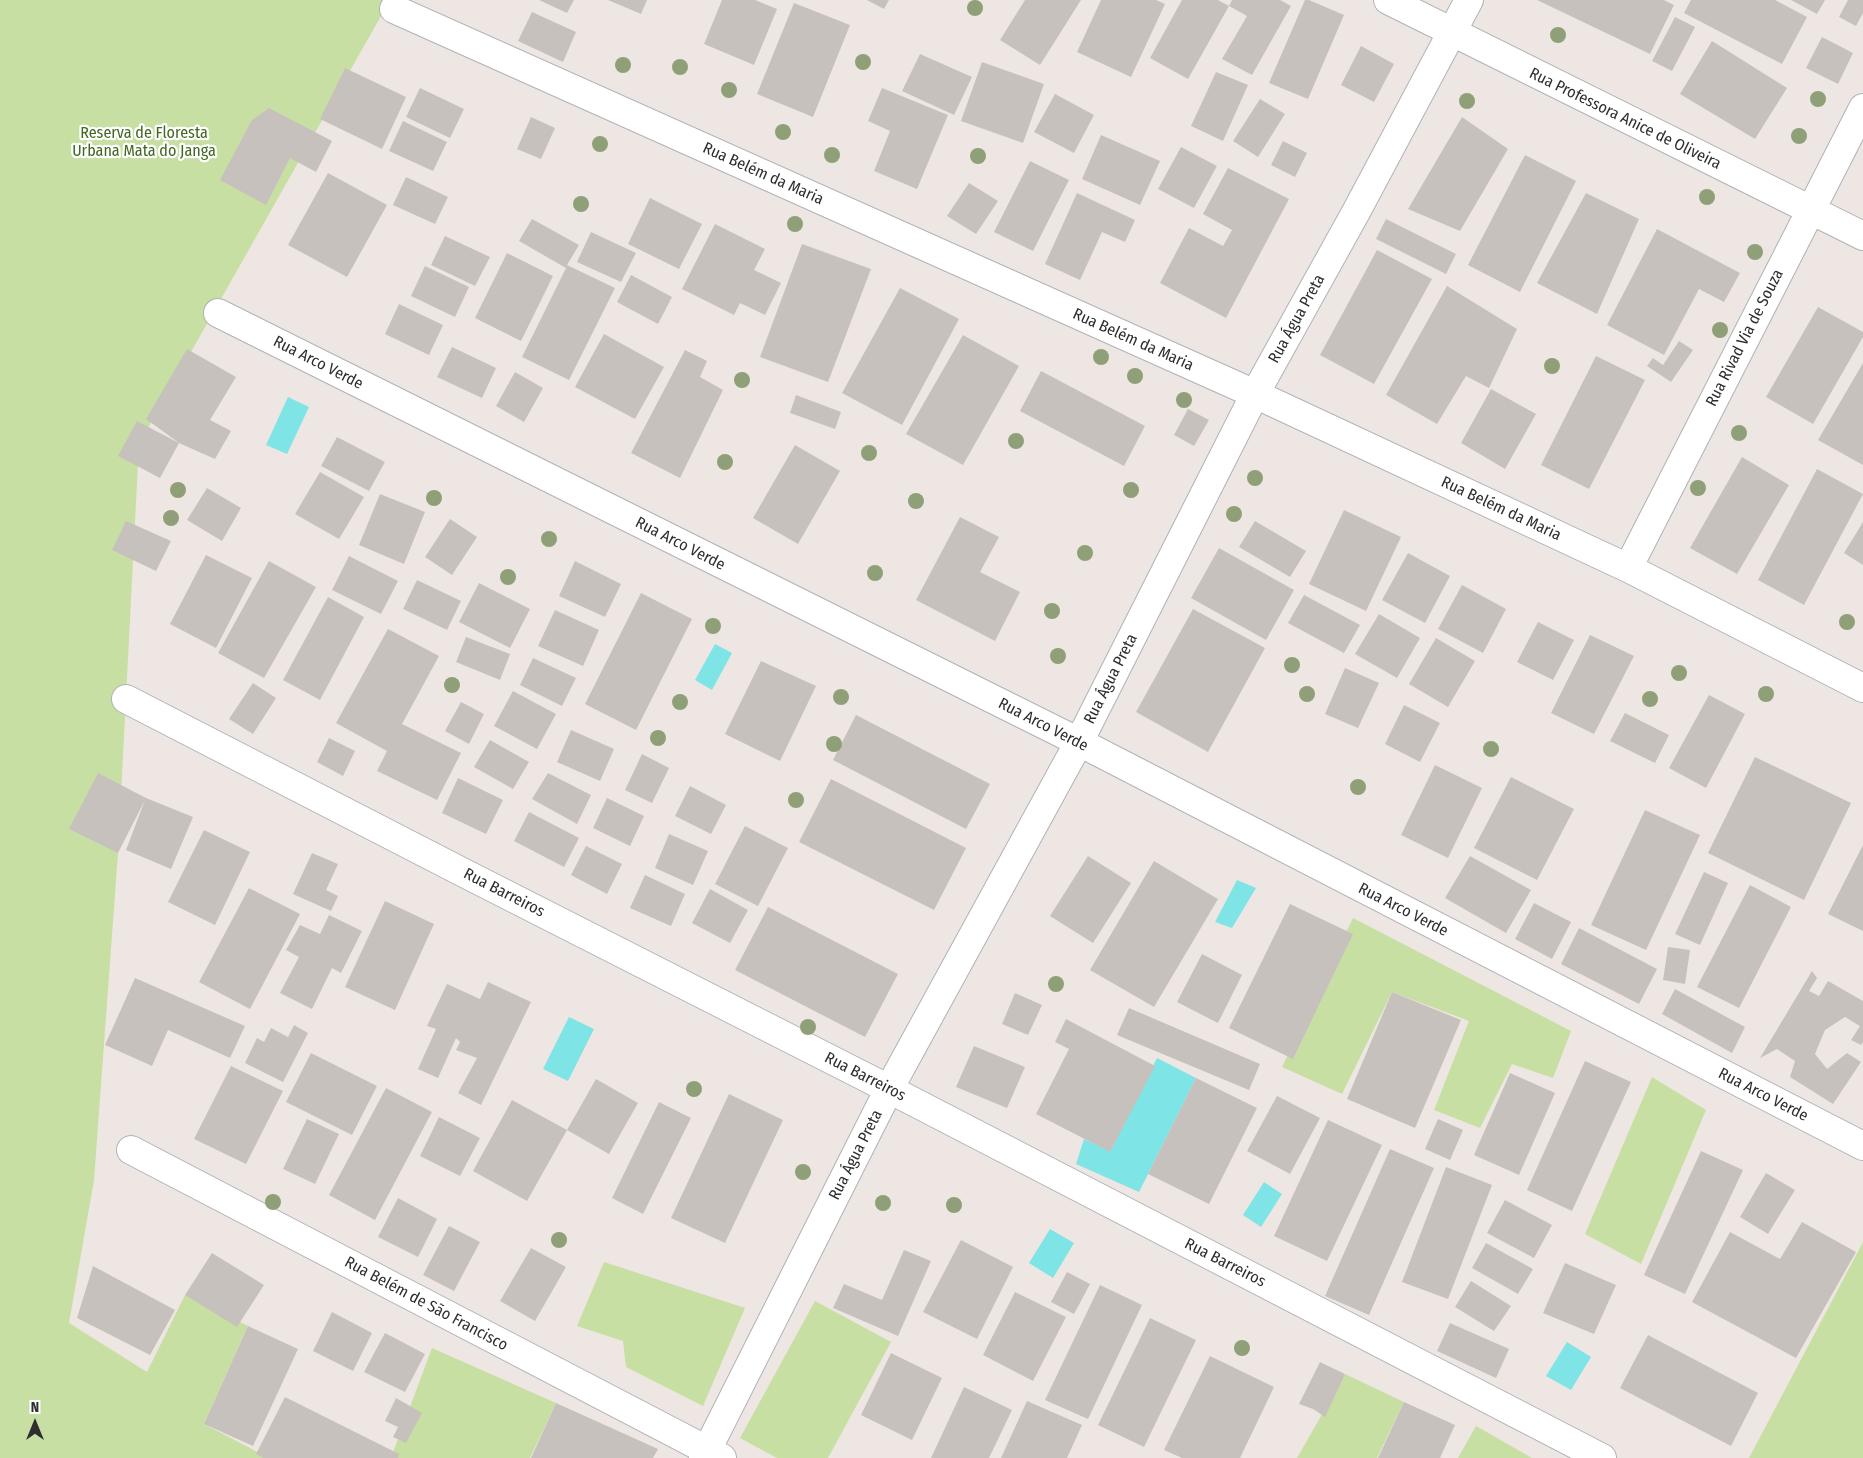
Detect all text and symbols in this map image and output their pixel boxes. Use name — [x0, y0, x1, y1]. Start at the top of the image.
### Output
street label: Rua Professora Anice de Oliveira — [1526, 64, 1724, 174]
park label: Reserva de Floresta Urbana Mata do Janga — [72, 124, 216, 162]
street label: Rua Belém da Maria — [700, 139, 826, 209]
street label: Rua Rivad Via de Souza — [1702, 266, 1788, 410]
street label: Rua Água Preta — [1265, 271, 1329, 367]
street label: Rua Belém da Maria — [1070, 305, 1196, 375]
street label: Rua Arco Verde — [270, 332, 366, 394]
street label: Rua Belém da Maria — [1438, 473, 1564, 545]
street label: Rua Arco Verde — [632, 513, 728, 575]
street label: Rua Água Preta — [1080, 631, 1142, 727]
street label: Rua Arco Verde — [995, 694, 1091, 756]
street label: Rua Barreiros — [460, 864, 548, 922]
street label: Rua Arco Verde — [1355, 879, 1451, 941]
street label: Rua Barreiros — [821, 1048, 909, 1106]
street label: Rua Arco Verde — [1715, 1064, 1811, 1126]
street label: Rua Água Preta — [825, 1107, 887, 1203]
street label: Rua Barreiros — [1181, 1234, 1269, 1292]
street label: Rua Belém de São Francisco — [341, 1253, 511, 1355]
north arrow — [10, 1398, 60, 1448]
text: N — [31, 1399, 39, 1416]

